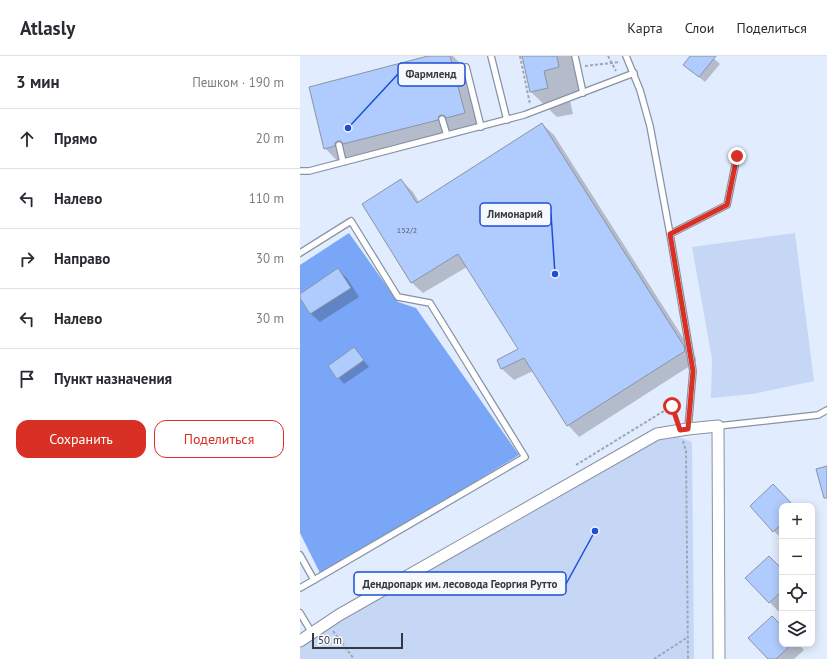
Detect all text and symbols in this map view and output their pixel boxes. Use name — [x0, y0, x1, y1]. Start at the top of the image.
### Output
text: Atlasly — [20, 16, 75, 40]
text: Карта — [627, 19, 663, 37]
text: Слои — [685, 19, 714, 37]
text: Поделиться — [736, 19, 807, 37]
callout: Фармленд — [398, 63, 465, 86]
text: Фармленд — [406, 67, 457, 81]
text: 3 мин — [16, 71, 60, 93]
text: Пешком · 190 m — [192, 74, 284, 91]
icon: ahead — [16, 128, 38, 150]
text: Прямо — [54, 129, 97, 148]
text: 20 m — [256, 130, 284, 147]
route end — [728, 147, 746, 165]
icon: left — [16, 188, 38, 210]
text: Налево — [54, 189, 102, 208]
text: 110 m — [249, 190, 284, 207]
callout: Лимонарий — [480, 203, 551, 226]
text: Лимонарий — [486, 207, 543, 221]
house number: 152/2 — [397, 225, 417, 235]
icon: right — [16, 248, 38, 270]
text: Направо — [54, 249, 110, 268]
text: 30 m — [256, 250, 284, 267]
icon: left — [16, 308, 38, 330]
text: Налево — [54, 309, 102, 328]
text: 30 m — [256, 310, 284, 327]
icon: arrive — [16, 368, 38, 390]
text: Пункт назначения — [54, 369, 172, 388]
route start — [663, 397, 681, 415]
button: Сохранить — [16, 420, 146, 458]
button: Поделиться — [154, 420, 284, 458]
map controls — [779, 503, 815, 647]
button: + — [779, 503, 815, 539]
button: − — [779, 539, 815, 575]
callout: Дендропарк им. лесовода Георгия Рутто — [354, 572, 566, 595]
button: locate — [779, 575, 815, 611]
text: Дендропарк им. лесовода Георгия Рутто — [363, 577, 558, 591]
button: layers — [779, 611, 815, 647]
scale bar — [312, 631, 403, 650]
text: 50 m — [318, 633, 342, 647]

